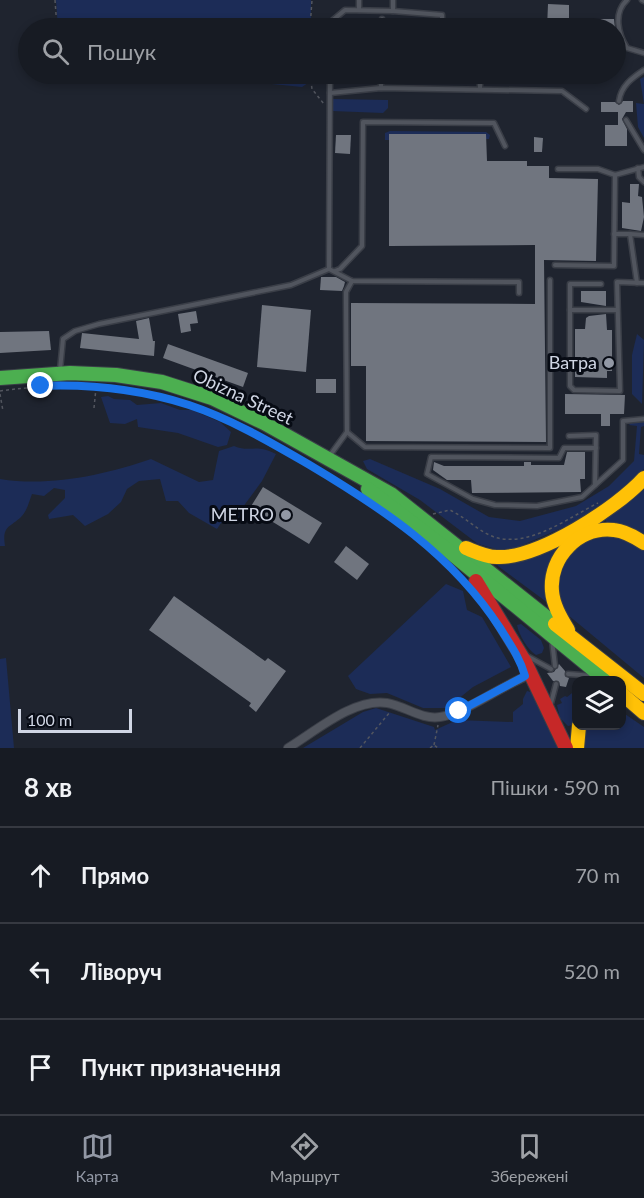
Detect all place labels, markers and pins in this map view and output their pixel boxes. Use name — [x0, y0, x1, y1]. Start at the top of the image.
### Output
place label: Ватра — [549, 351, 597, 373]
marker: Ватра — [602, 356, 616, 370]
place label: METRO — [211, 503, 274, 525]
marker: METRO — [279, 508, 293, 522]

